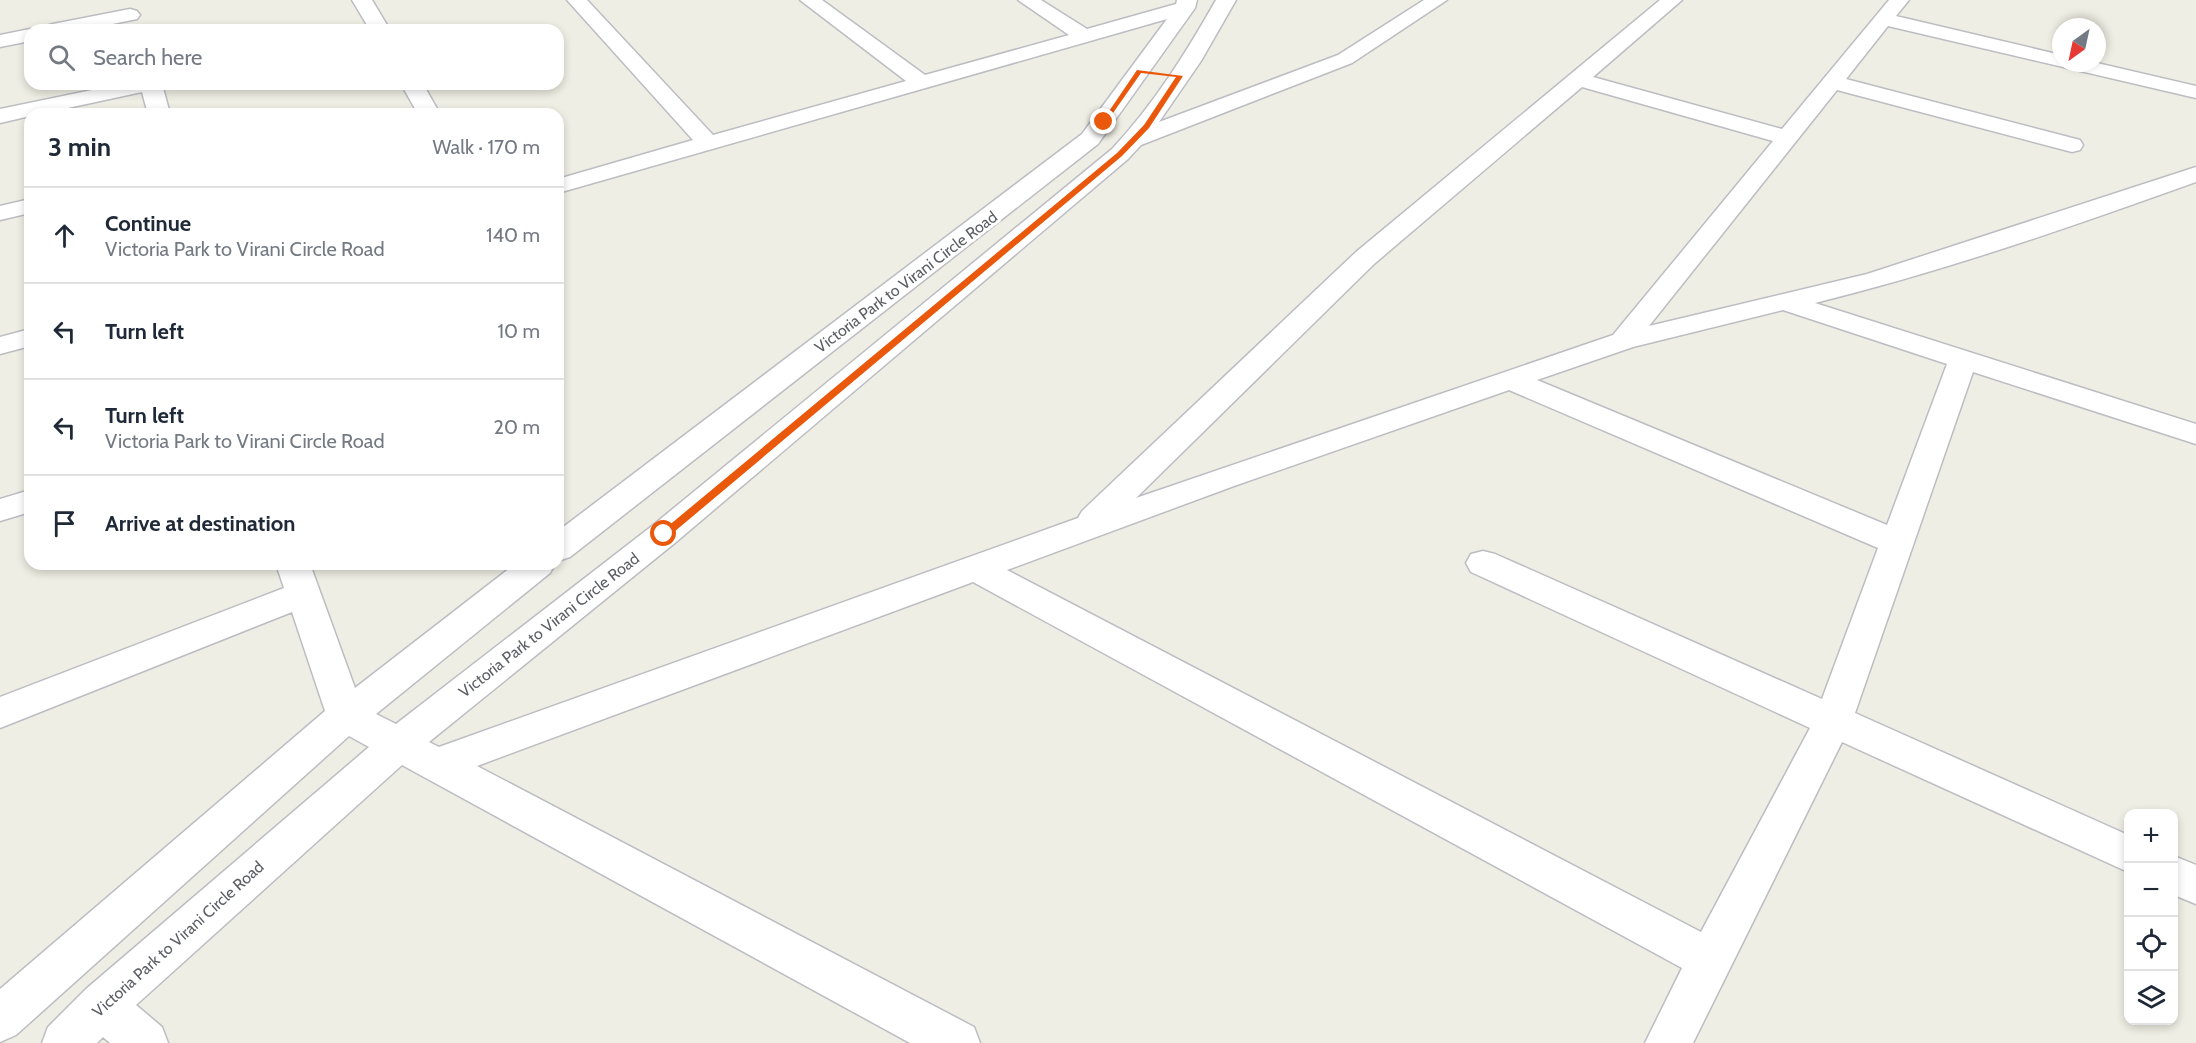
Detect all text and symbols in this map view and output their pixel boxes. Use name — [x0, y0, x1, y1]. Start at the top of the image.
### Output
north arrow — [2052, 18, 2106, 72]
search box — [24, 24, 564, 90]
icon: search — [45, 41, 78, 74]
text: Search here — [93, 44, 202, 71]
route end — [1090, 108, 1116, 134]
text: 3 min — [48, 131, 111, 163]
text: Walk · 170 m — [432, 135, 540, 159]
street label: Victoria Park to Virani Circle Road — [811, 207, 1001, 357]
text: Continue — [105, 210, 191, 237]
icon: ahead — [48, 219, 81, 252]
text: 140 m — [486, 223, 540, 247]
text: Victoria Park to Virani Circle Road — [105, 237, 385, 261]
icon: left — [48, 315, 81, 348]
text: Turn left — [105, 318, 184, 345]
text: 10 m — [497, 319, 540, 343]
text: Turn left — [105, 402, 184, 429]
icon: left — [48, 411, 81, 444]
text: 20 m — [494, 415, 540, 439]
text: Victoria Park to Virani Circle Road — [105, 429, 385, 453]
icon: arrive — [48, 507, 81, 540]
text: Arrive at destination — [105, 510, 295, 537]
route start — [650, 520, 676, 546]
street label: Victoria Park to Virani Circle Road — [455, 549, 643, 701]
map controls — [2124, 809, 2178, 1025]
button: + — [2124, 809, 2178, 863]
street label: Victoria Park to Virani Circle Road — [89, 857, 267, 1021]
button: − — [2124, 863, 2178, 917]
button: locate — [2124, 917, 2178, 971]
button: layers — [2124, 971, 2178, 1025]

